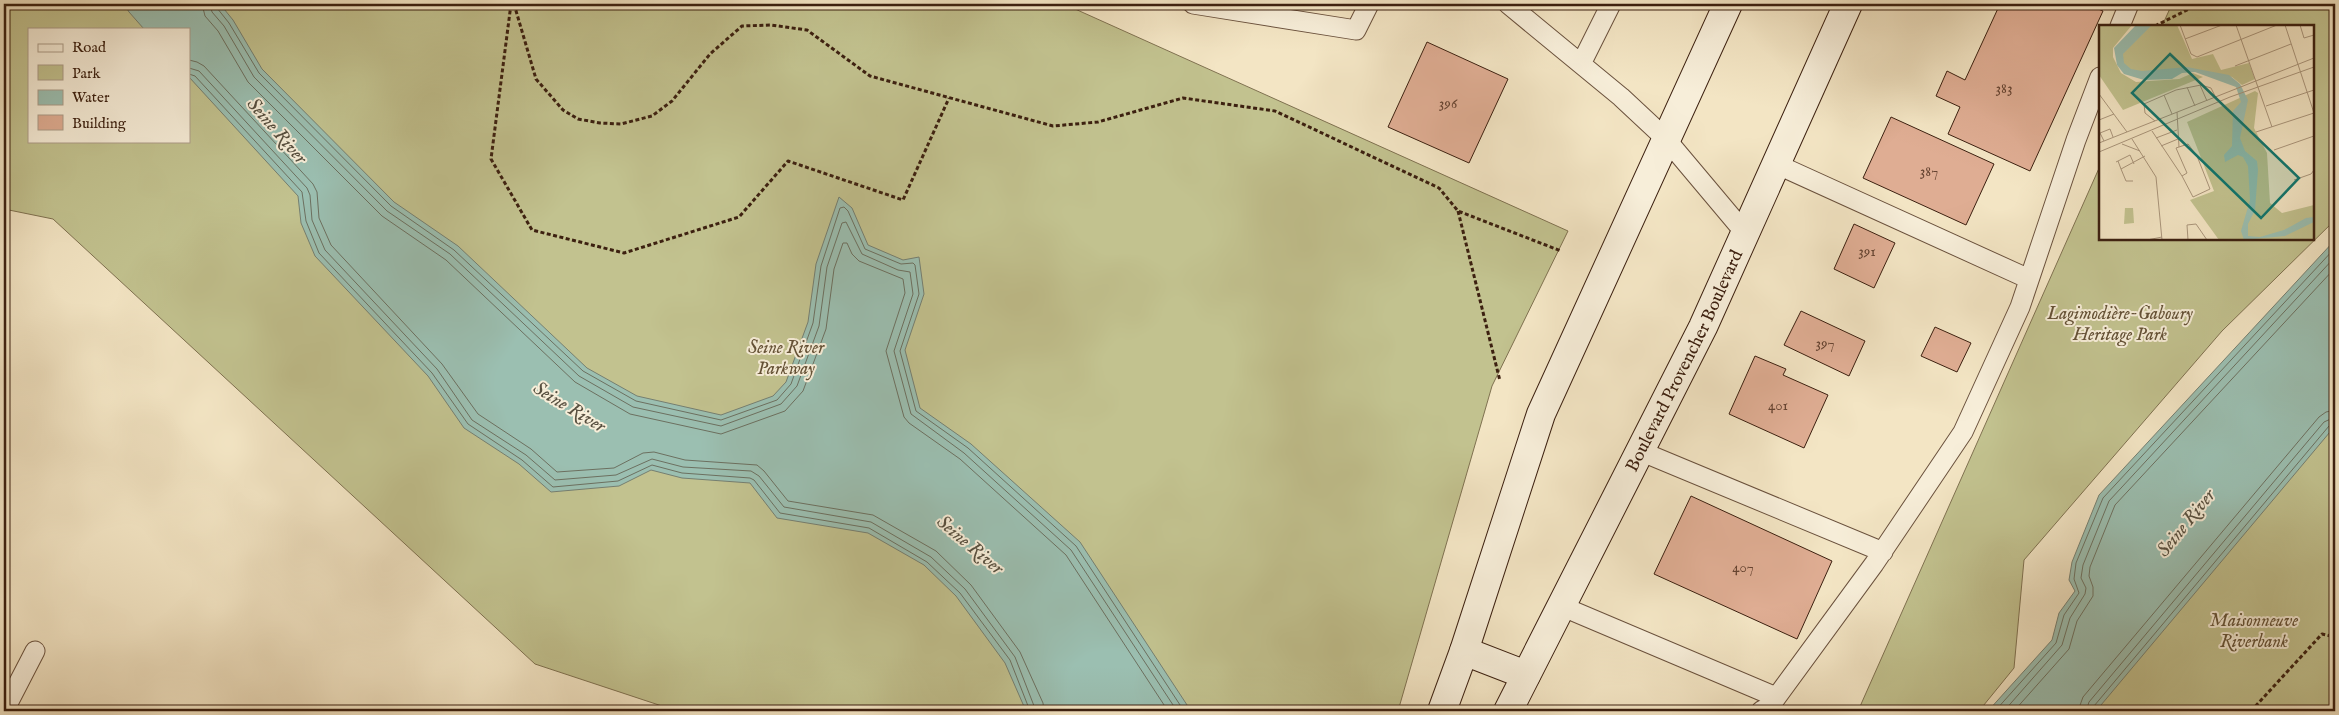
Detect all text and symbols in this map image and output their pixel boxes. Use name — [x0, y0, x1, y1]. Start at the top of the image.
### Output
inset map — [2099, 25, 2314, 240]
legend — [28, 28, 190, 142]
text: Road — [72, 38, 107, 57]
text: Park — [72, 64, 102, 83]
house number: 383 — [1995, 79, 2013, 98]
text: Water — [72, 88, 110, 107]
water label: Seine River — [241, 93, 313, 171]
house number: 396 — [1439, 94, 1458, 113]
text: Building — [72, 114, 127, 133]
house number: 387 — [1920, 162, 1938, 181]
house number: 391 — [1858, 242, 1876, 261]
street label: Boulevard Provencher Boulevard — [1621, 246, 1749, 476]
park label: Lagimodière-Gaboury Heritage Park — [2046, 303, 2193, 347]
house number: 397 — [1815, 334, 1835, 353]
park label: Seine River Parkway — [748, 337, 825, 381]
water label: Seine River — [528, 377, 611, 440]
house number: 401 — [1768, 396, 1788, 415]
water label: Seine River — [2152, 483, 2222, 562]
water label: Seine River — [931, 510, 1009, 582]
house number: 407 — [1732, 558, 1754, 577]
park label: Maisonneuve Riverbank — [2210, 610, 2298, 654]

